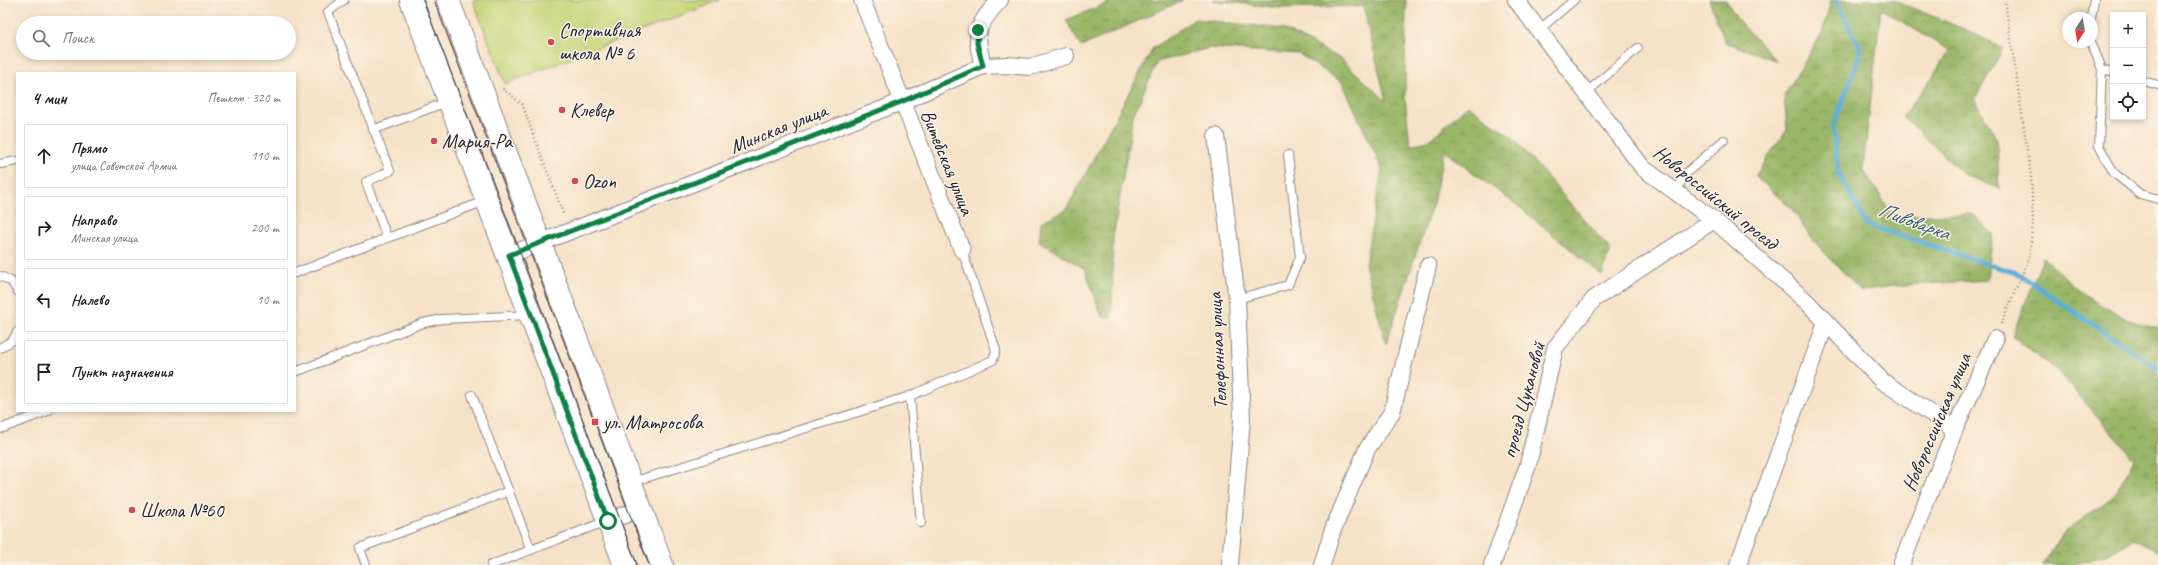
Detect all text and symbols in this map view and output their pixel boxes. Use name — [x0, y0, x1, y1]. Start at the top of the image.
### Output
north arrow — [2062, 12, 2098, 48]
map controls — [2110, 12, 2146, 120]
button: + — [2110, 12, 2146, 48]
search box — [16, 16, 296, 60]
place label: Спортивная школа № 6 — [559, 18, 641, 66]
route end — [969, 21, 987, 39]
icon: search — [30, 27, 52, 49]
text: Поиск — [62, 29, 94, 48]
marker: Спортивная школа № 6 — [546, 37, 556, 47]
button: − — [2110, 48, 2146, 84]
button: locate — [2110, 84, 2146, 120]
text: 4 мин — [32, 88, 67, 109]
text: Пешком · 320 m — [207, 90, 280, 106]
street label: Минская улица — [726, 97, 832, 159]
place label: Клевер — [570, 98, 615, 123]
marker: Клевер — [557, 105, 567, 115]
street label: Витебская улица — [915, 106, 980, 220]
place label: Мария-Ра — [442, 129, 513, 154]
marker: Мария-Ра — [429, 136, 439, 146]
text: Прямо — [71, 139, 107, 158]
street label: Новороссийский проезд — [1648, 140, 1784, 256]
icon: ahead — [33, 145, 55, 167]
text: 110 m — [251, 148, 279, 164]
text: улица Советской Армии — [71, 158, 177, 174]
place label: Ozon — [583, 169, 617, 194]
marker: Ozon — [570, 176, 580, 186]
water label: Пивоварка — [1875, 196, 1955, 246]
text: Направо — [71, 211, 117, 230]
icon: right — [33, 217, 55, 239]
text: 200 m — [251, 220, 279, 236]
text: Минская улица — [71, 230, 138, 246]
icon: left — [33, 289, 55, 311]
street label: Телефонная улица — [1202, 290, 1233, 410]
text: Налево — [71, 291, 109, 310]
text: 10 m — [257, 292, 279, 308]
street label: проезд Цукановой — [1496, 338, 1551, 461]
street label: Новороссийская улица — [1896, 348, 1978, 495]
icon: arrive — [33, 361, 55, 383]
text: Пункт назначения — [71, 363, 173, 382]
place label: ул. Матросова — [602, 410, 704, 435]
marker: ул. Матросова — [590, 417, 600, 427]
place label: Школа №60 — [140, 498, 225, 523]
marker: Школа №60 — [127, 505, 137, 515]
route start — [599, 512, 617, 530]

